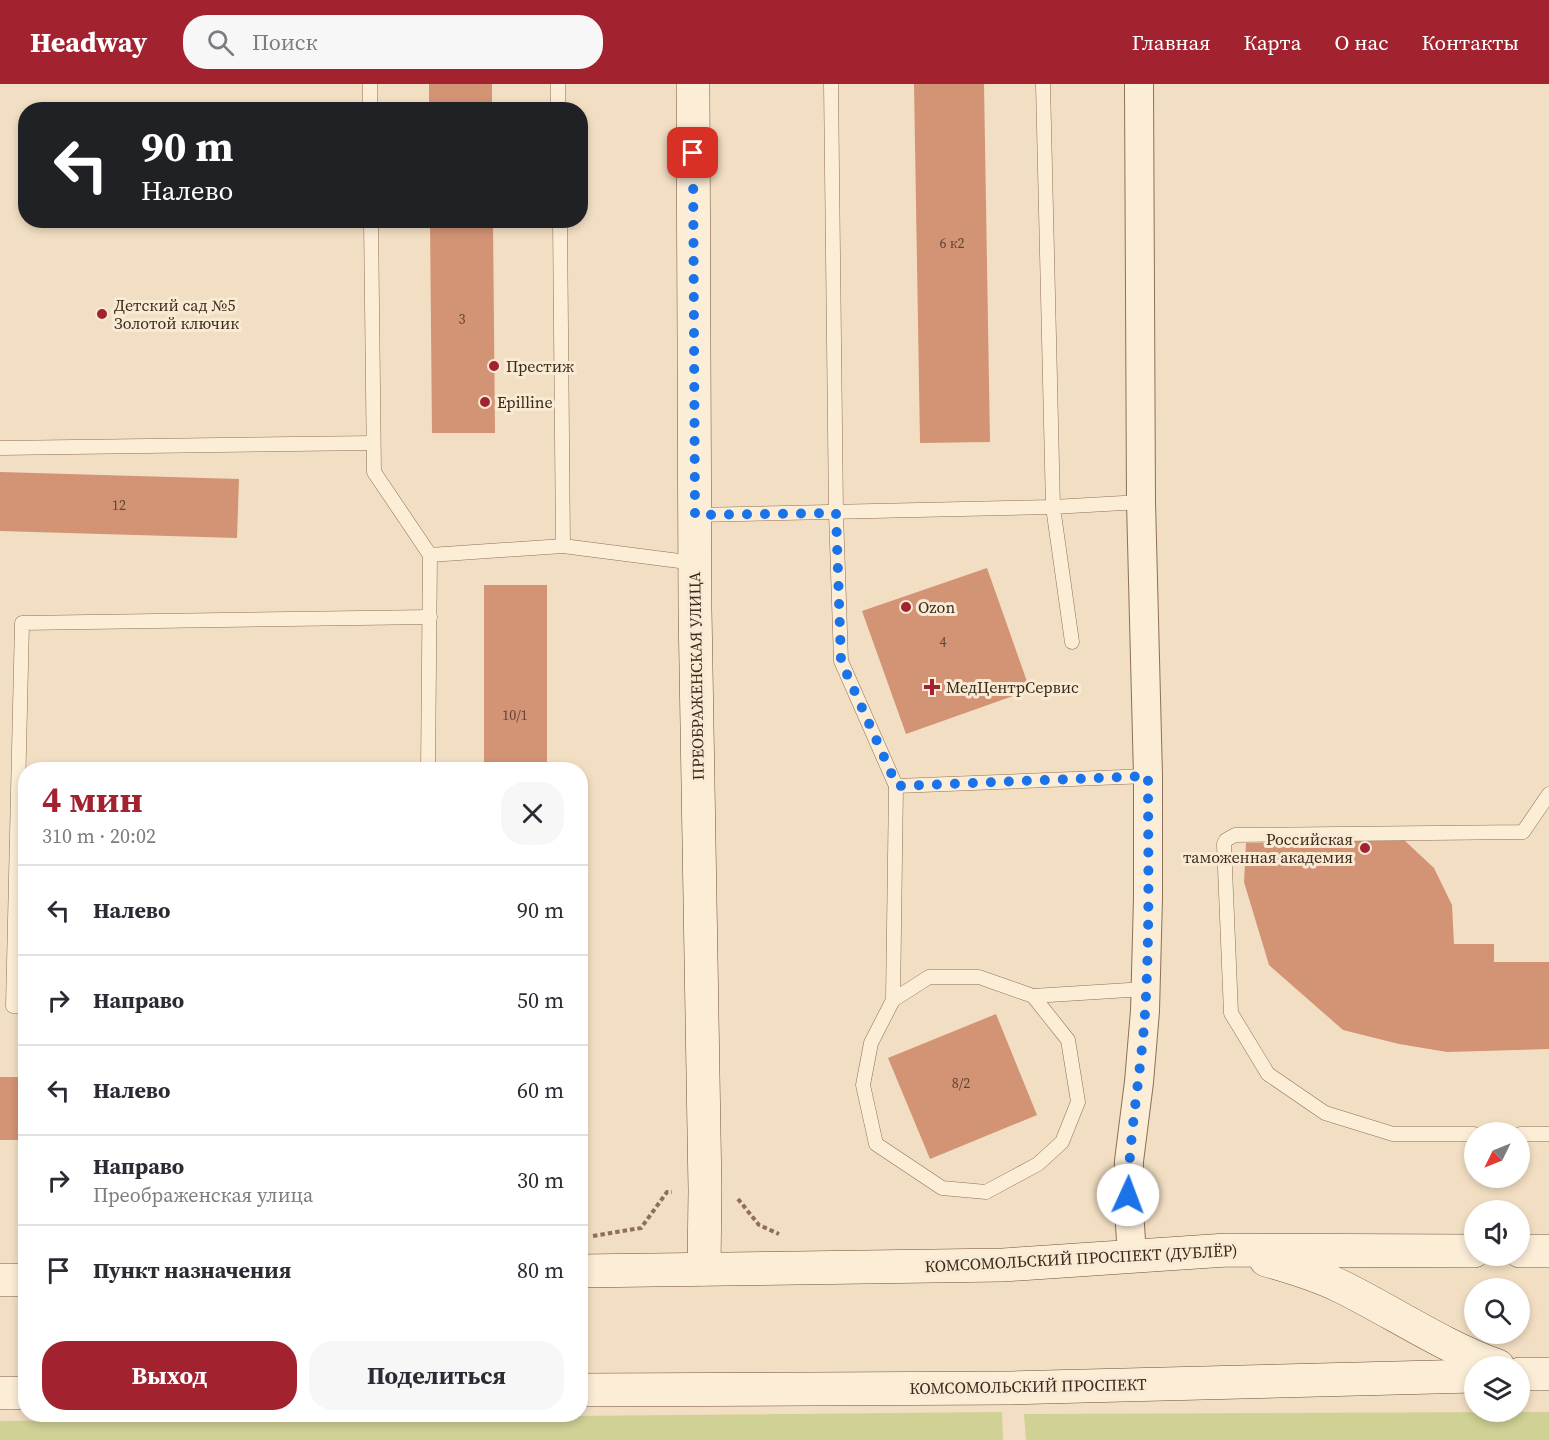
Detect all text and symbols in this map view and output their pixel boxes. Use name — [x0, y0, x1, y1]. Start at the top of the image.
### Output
search box — [183, 15, 603, 69]
text: Headway — [30, 23, 147, 61]
icon: search — [204, 26, 237, 59]
text: Поиск — [252, 27, 318, 57]
text: Главная — [1132, 28, 1210, 57]
text: Карта — [1243, 28, 1301, 57]
text: О нас — [1334, 28, 1388, 57]
text: Контакты — [1421, 28, 1519, 57]
text: 90 m — [141, 117, 234, 175]
icon: left — [42, 126, 120, 204]
pin — [667, 127, 718, 178]
icon: arrive — [676, 136, 709, 169]
text: Налево — [141, 172, 233, 209]
house number: 6 к2 — [939, 233, 965, 253]
place label: Детский сад №5 Золотой ключик — [114, 294, 239, 334]
marker: Детский сад №5 Золотой ключик — [95, 307, 109, 321]
house number: 3 — [459, 309, 466, 329]
place label: Престиж — [506, 355, 574, 377]
marker: Престиж — [487, 359, 501, 373]
place label: Epilline — [497, 391, 553, 413]
marker: Epilline — [478, 395, 492, 409]
house number: 12 — [112, 495, 126, 515]
street label: ПРЕОБРАЖЕНСКАЯ УЛИЦА — [683, 571, 709, 781]
place label: Ozon — [918, 596, 955, 618]
marker: Ozon — [899, 600, 913, 614]
house number: 4 — [940, 632, 947, 652]
place label: МедЦентрСервис — [946, 676, 1079, 698]
marker: МедЦентрСервис — [923, 678, 941, 696]
house number: 10/1 — [502, 705, 528, 725]
text: 4 мин — [42, 775, 143, 824]
button: close — [501, 782, 564, 845]
text: 310 m · 20:02 — [42, 822, 156, 850]
place label: Российская таможенная академия — [1183, 828, 1353, 868]
marker: Российская таможенная академия — [1358, 841, 1372, 855]
icon: left — [42, 894, 75, 927]
text: Налево — [93, 895, 170, 925]
text: 90 m — [517, 895, 564, 925]
icon: right — [42, 984, 75, 1017]
text: Направо — [93, 985, 184, 1015]
text: 50 m — [517, 985, 564, 1015]
house number: 8/2 — [952, 1073, 970, 1093]
icon: left — [42, 1074, 75, 1107]
text: Налево — [93, 1075, 170, 1105]
text: 60 m — [517, 1075, 564, 1105]
north arrow — [1464, 1122, 1530, 1188]
map controls — [1464, 1122, 1530, 1422]
text: Направо — [93, 1151, 184, 1181]
position arrow — [1096, 1163, 1160, 1227]
icon: right — [42, 1164, 75, 1197]
text: 30 m — [517, 1165, 564, 1195]
text: Преображенская улица — [93, 1181, 313, 1209]
button: sound — [1464, 1200, 1530, 1266]
street label: КОМСОМОЛЬСКИЙ ПРОСПЕКТ (ДУБЛЁР) — [924, 1239, 1238, 1277]
icon: arrive — [42, 1254, 75, 1287]
text: Пункт назначения — [93, 1255, 291, 1285]
text: 80 m — [517, 1255, 564, 1285]
button: search — [1464, 1278, 1530, 1344]
button: Выход — [42, 1341, 297, 1410]
button: Поделиться — [309, 1341, 564, 1410]
button: layers — [1464, 1356, 1530, 1422]
street label: КОМСОМОЛЬСКИЙ ПРОСПЕКТ — [909, 1373, 1147, 1399]

